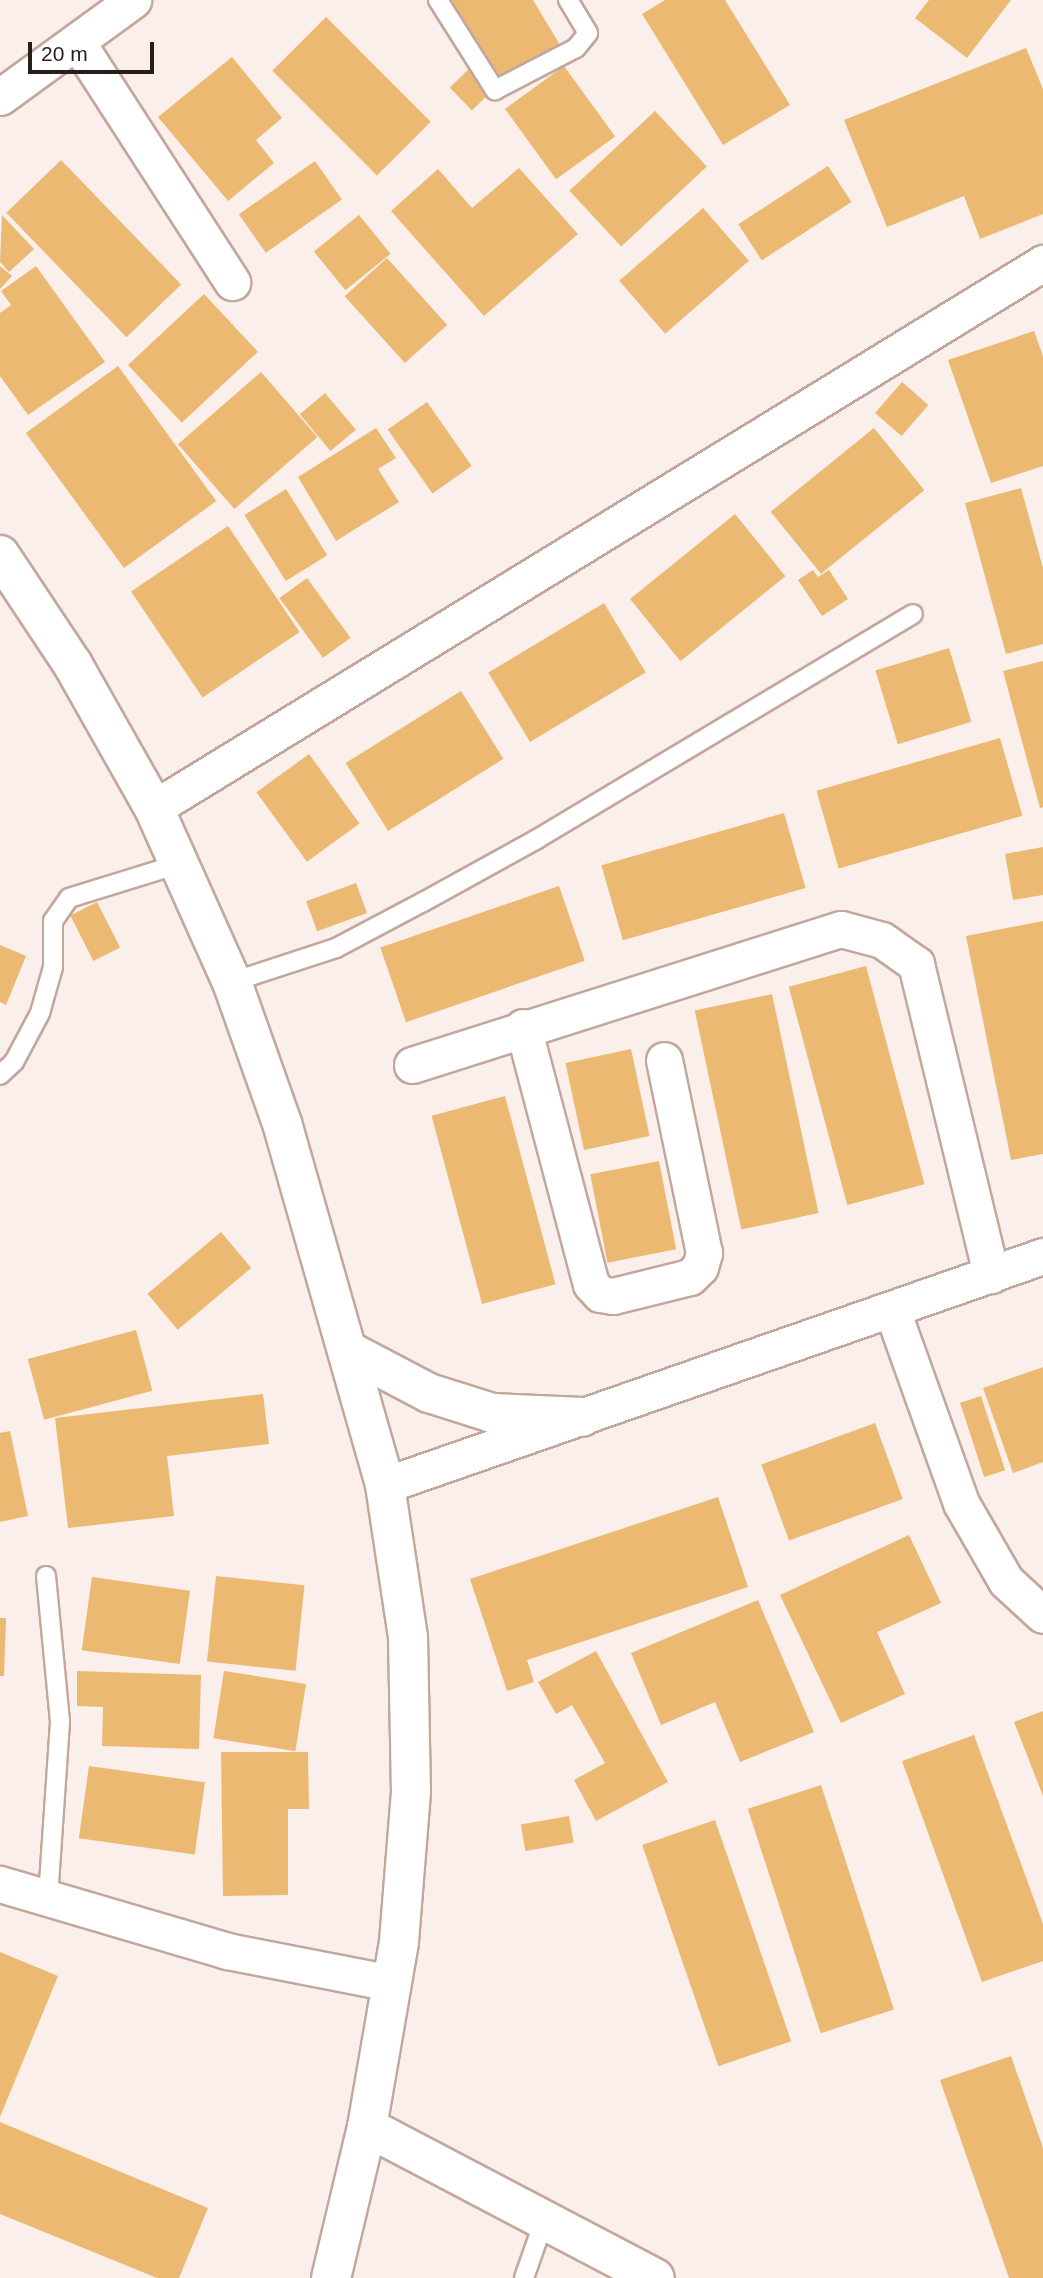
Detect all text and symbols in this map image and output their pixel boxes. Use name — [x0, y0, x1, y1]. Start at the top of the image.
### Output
scale bar — [32, 28, 158, 72]
text: 20 m — [41, 42, 88, 65]

